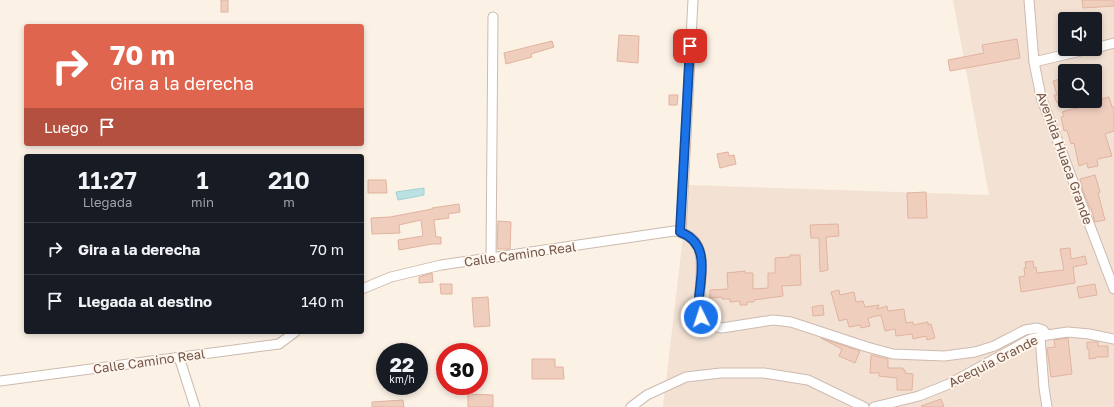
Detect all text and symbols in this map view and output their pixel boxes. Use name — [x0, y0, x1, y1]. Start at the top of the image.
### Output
map controls — [1058, 12, 1102, 108]
button: sound — [1058, 12, 1102, 56]
pin — [673, 29, 707, 63]
icon: arrive — [679, 35, 701, 57]
text: 70 m — [110, 38, 175, 71]
icon: right — [44, 40, 96, 92]
button: search — [1058, 64, 1102, 108]
text: Gira a la derecha — [110, 72, 254, 94]
street label: Avenida Huaca Grande — [1033, 89, 1097, 227]
icon: arrive — [96, 116, 118, 138]
text: Luego — [44, 118, 88, 136]
text: 11:27 — [78, 165, 137, 194]
text: 1 — [197, 165, 209, 194]
text: 210 — [268, 165, 310, 194]
text: Llegada — [83, 194, 132, 210]
text: min — [191, 194, 214, 210]
text: m — [283, 194, 295, 210]
icon: right — [44, 238, 66, 260]
street label: Calle Camino Real — [463, 238, 577, 270]
text: Gira a la derecha — [78, 240, 200, 258]
text: 70 m — [310, 240, 344, 258]
icon: arrive — [44, 290, 66, 312]
text: Llegada al destino — [78, 292, 212, 310]
text: 140 m — [301, 292, 344, 310]
position arrow — [680, 296, 722, 338]
street label: Acequia Grande — [946, 332, 1040, 390]
speed limit sign: 30 — [436, 343, 488, 395]
street label: Calle Camino Real — [92, 345, 206, 377]
text: 22 — [390, 352, 414, 376]
text: km/h — [389, 373, 415, 385]

